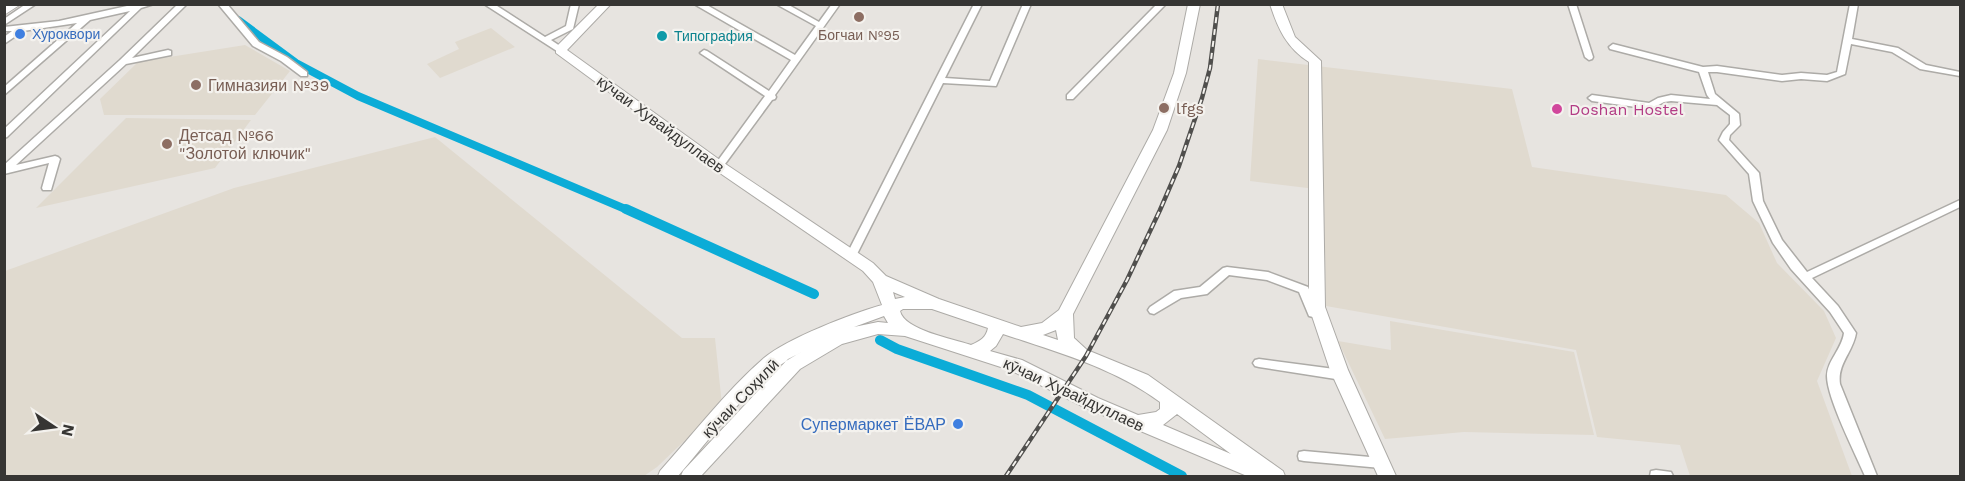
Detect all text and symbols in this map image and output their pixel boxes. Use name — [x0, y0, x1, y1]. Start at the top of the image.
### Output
marker: Богчаи №95 — [852, 10, 866, 24]
place label: Хуроквори — [32, 26, 100, 42]
marker: Хуроквори — [13, 27, 27, 41]
place label: Богчаи №95 — [818, 27, 900, 43]
place label: Типография — [674, 28, 753, 44]
marker: Типография — [655, 29, 669, 43]
street label: кӯчаи Хувайдуллаев — [593, 72, 728, 177]
place label: Гимназияи №39 — [208, 76, 329, 95]
marker: Гимназияи №39 — [189, 78, 203, 92]
place label: lfgs — [1176, 99, 1204, 118]
place label: Doshan Hostel — [1569, 100, 1683, 119]
marker: lfgs — [1157, 101, 1171, 115]
marker: Doshan Hostel — [1550, 102, 1564, 116]
place label: Детсад №66 "Золотой ключик" — [179, 126, 311, 163]
marker: Детсад №66 "Золотой ключик" — [160, 137, 174, 151]
street label: кӯчаи Хувайдуллаев — [1000, 353, 1147, 435]
street label: кӯчаи Соҳилӣ — [698, 355, 783, 442]
north arrow — [24, 397, 84, 457]
place label: Супермаркет ЁВАР — [801, 415, 946, 434]
marker: Супермаркет ЁВАР — [951, 417, 965, 431]
text: N — [58, 422, 79, 438]

